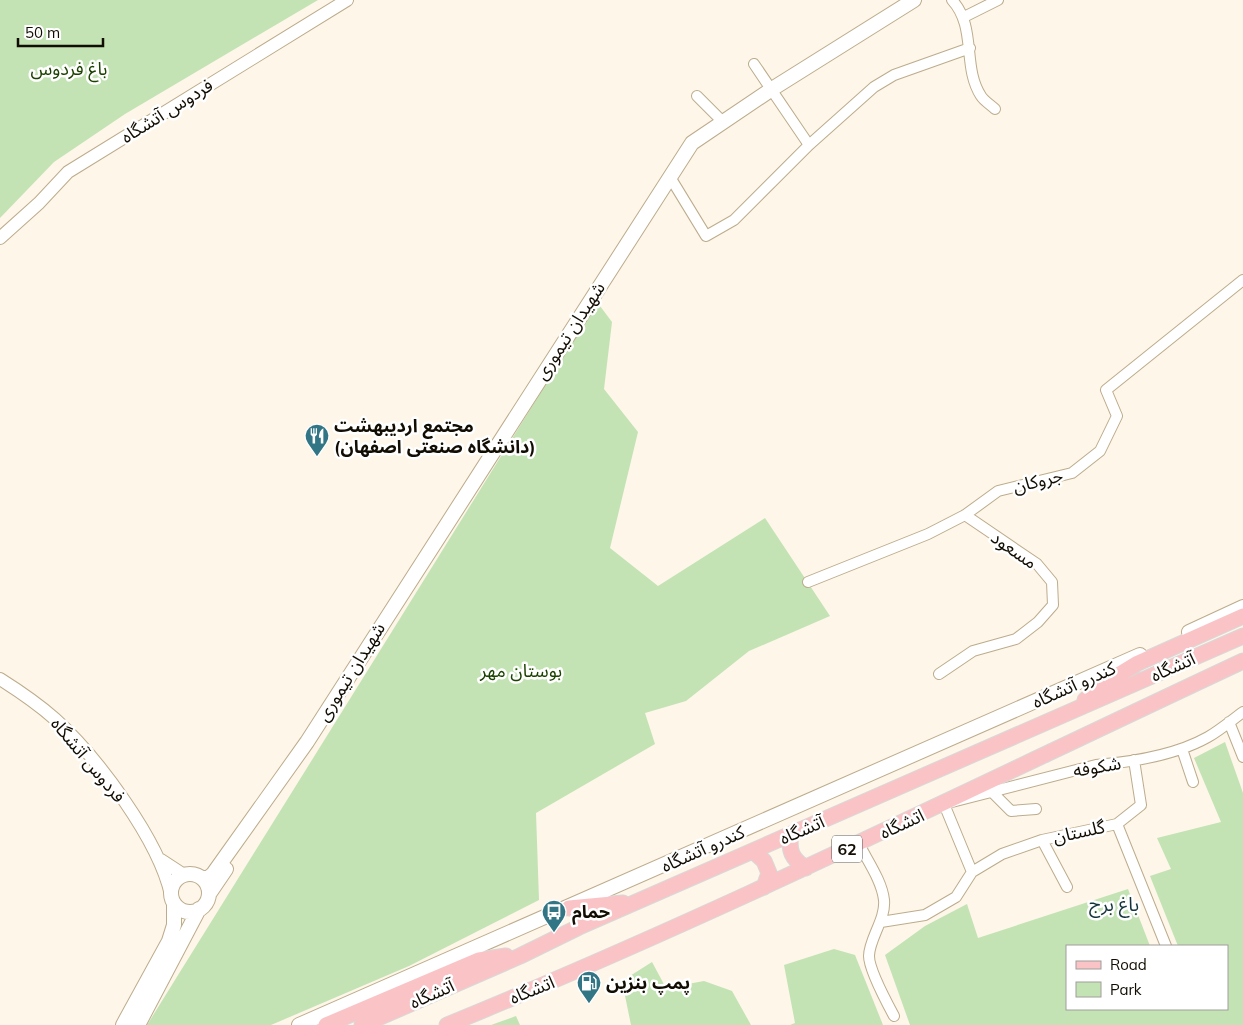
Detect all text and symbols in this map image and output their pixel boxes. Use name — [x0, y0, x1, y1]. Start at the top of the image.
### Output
scale bar — [18, 15, 102, 47]
text: 50 m — [25, 23, 60, 42]
park label: باغ فردوس — [31, 57, 107, 83]
street label: فردوس آتشگاه — [116, 73, 217, 148]
street label: شهیدان تیموری — [529, 277, 610, 384]
place label: مجتمع اردیبهشت (دانشگاه صنعتی اصفهان) — [334, 414, 536, 458]
restaurant icon: مجتمع اردیبهشت (دانشگاه صنعتی اصفهان) — [304, 423, 330, 457]
street label: جروکان — [1010, 463, 1065, 498]
street label: مسعود — [987, 525, 1042, 574]
street label: شهیدان تیموری — [311, 618, 390, 725]
street label: آتشگاه — [1147, 646, 1199, 687]
street label: کندرو آتشگاه — [1028, 656, 1120, 713]
park label: بوستان مهر — [479, 659, 562, 682]
street label: فردوس آتشگاه — [46, 712, 131, 807]
street label: شکوفه — [1071, 751, 1123, 782]
street label: اتشگاه — [876, 803, 928, 844]
street label: آتشگاه — [776, 810, 828, 849]
street label: گلستان — [1051, 815, 1107, 848]
street label: کندرو آتشگاه — [657, 820, 749, 877]
road number: 62 — [832, 836, 862, 862]
district label: باغ برج — [1089, 892, 1139, 918]
bus stop icon: حمام — [541, 899, 567, 933]
place label: حمام — [572, 900, 610, 925]
legend — [1066, 945, 1228, 1010]
text: Road — [1110, 955, 1147, 974]
street label: اتشگاه — [506, 970, 558, 1009]
fuel station icon: پمپ بنزین — [576, 970, 602, 1004]
place label: پمپ بنزین — [606, 971, 690, 995]
street label: آتشگاه — [406, 973, 458, 1014]
text: Park — [1110, 980, 1142, 999]

